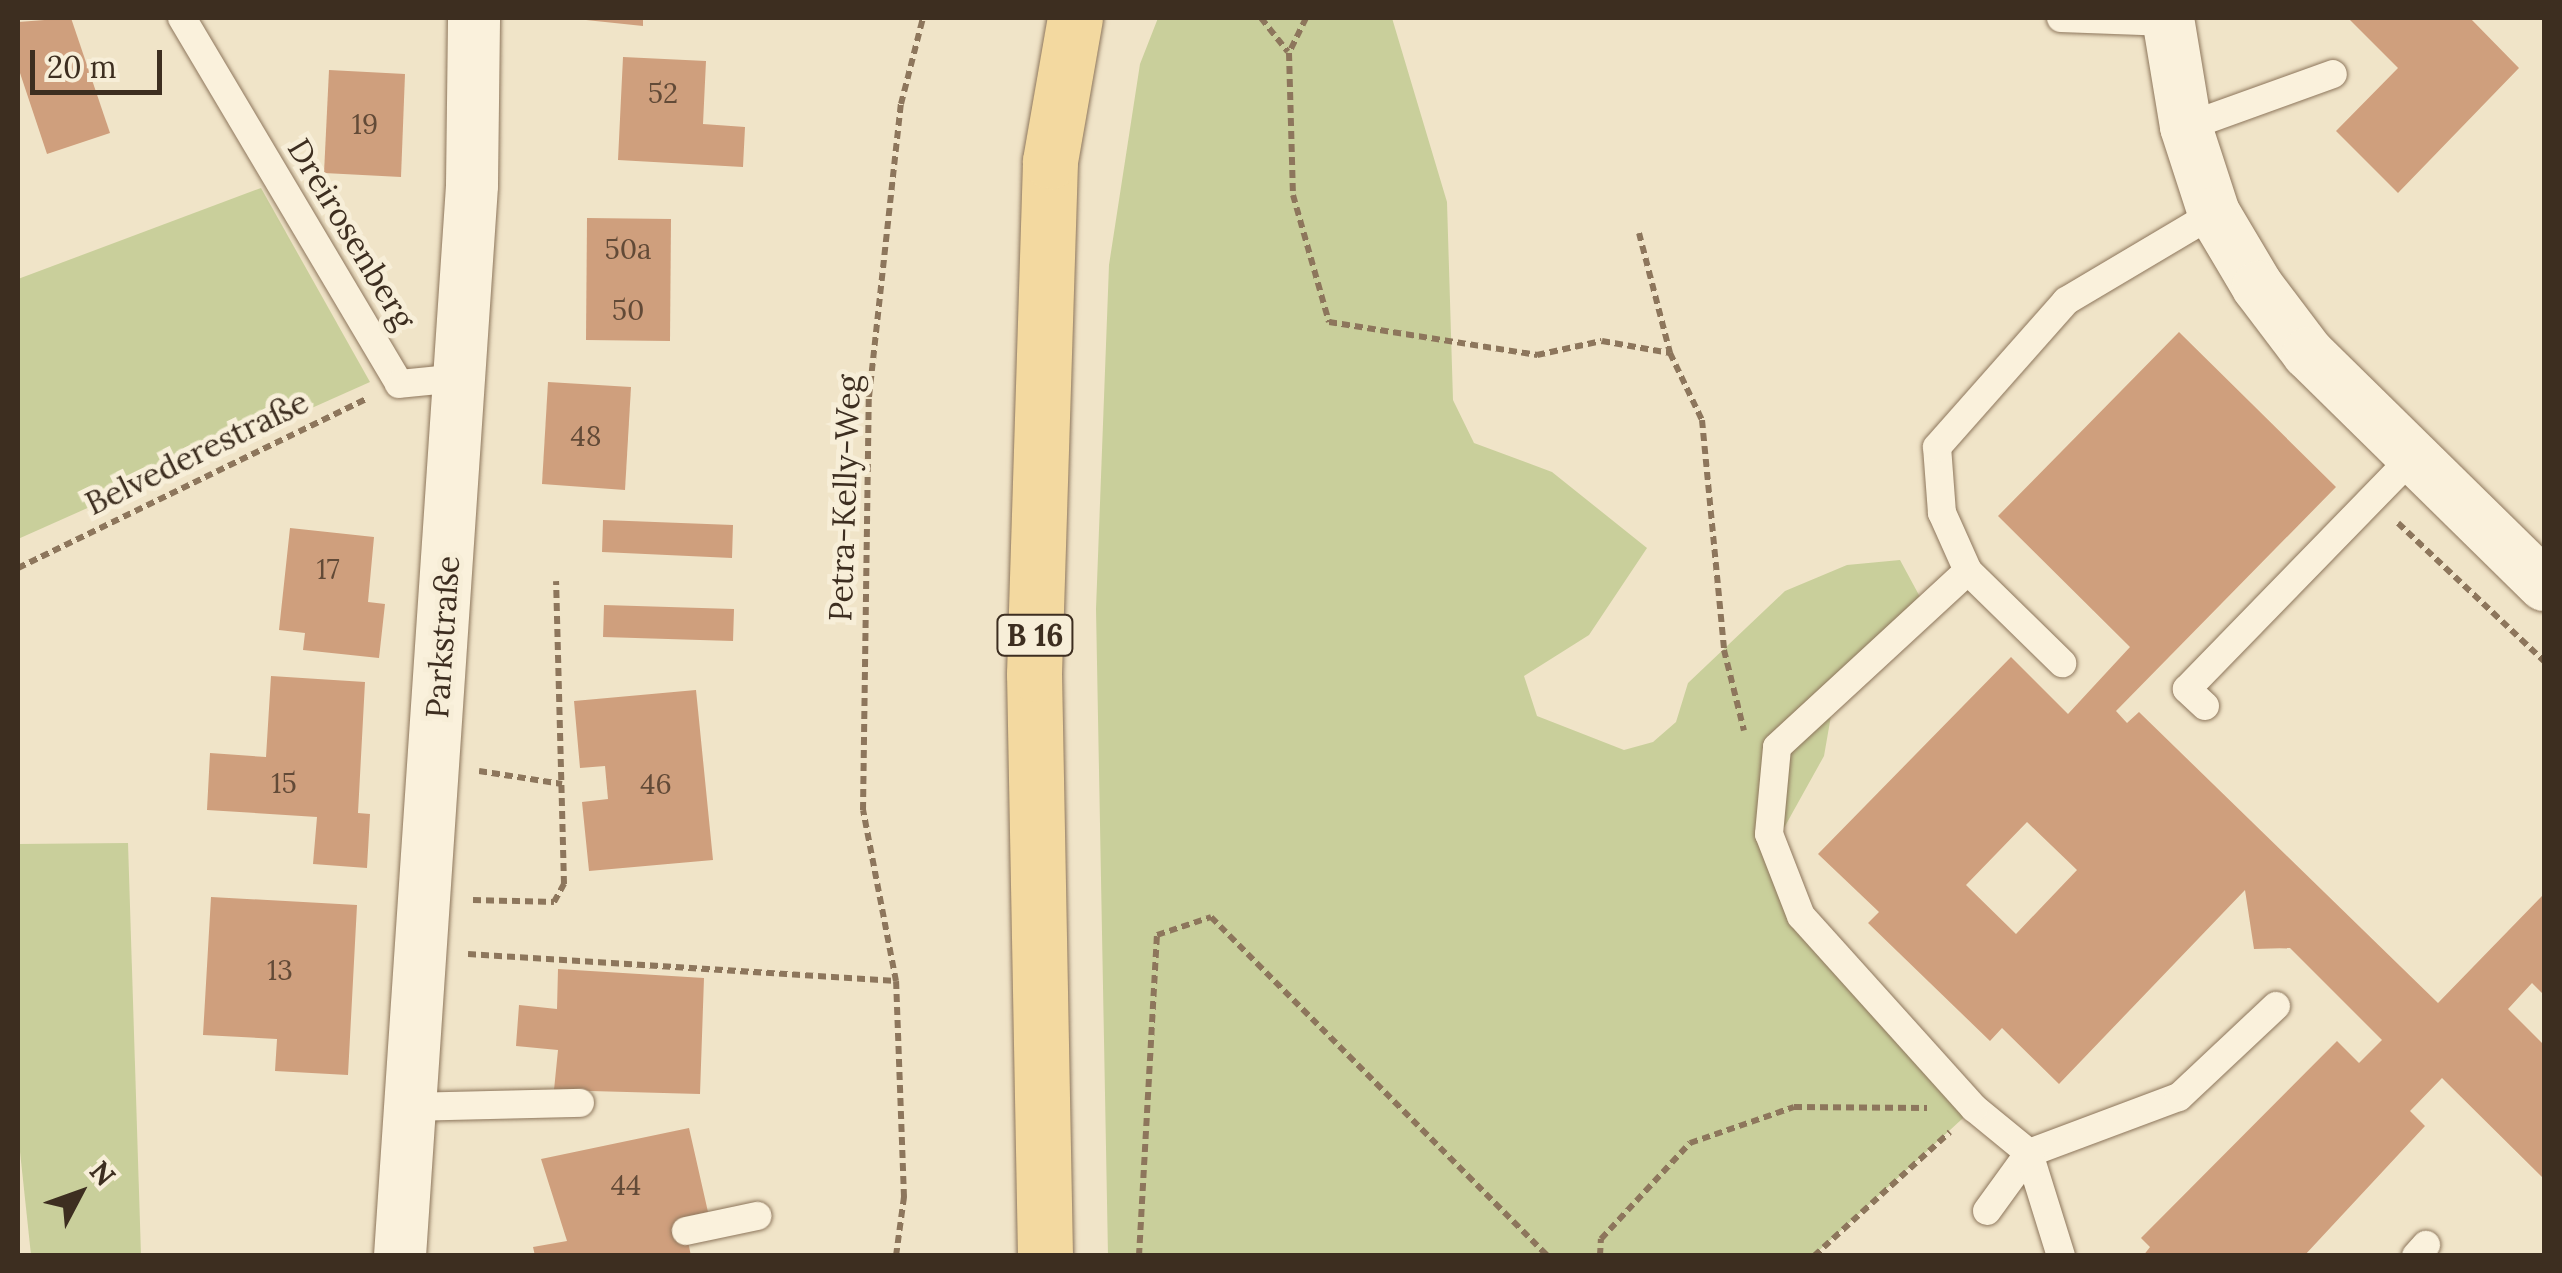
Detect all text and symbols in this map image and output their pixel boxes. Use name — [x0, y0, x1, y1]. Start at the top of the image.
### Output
scale bar — [35, 30, 168, 92]
text: 20 m — [47, 48, 116, 86]
house number: 52 — [648, 76, 678, 110]
house number: 19 — [352, 107, 378, 141]
street label: Dreirosenberg — [279, 132, 423, 336]
house number: 50a — [604, 232, 652, 266]
house number: 50 — [612, 293, 644, 327]
street label: Petra-Kelly-Weg — [822, 374, 868, 622]
street label: Belvederestraße — [79, 382, 315, 524]
house number: 48 — [571, 419, 601, 453]
house number: 17 — [316, 552, 340, 586]
street label: Parkstraße — [418, 554, 468, 720]
road number: B 16 — [995, 610, 1075, 660]
house number: 15 — [271, 766, 297, 800]
house number: 46 — [640, 767, 672, 801]
house number: 13 — [267, 953, 293, 987]
north arrow — [30, 1143, 130, 1243]
text: N — [82, 1153, 123, 1193]
house number: 44 — [611, 1168, 641, 1202]

